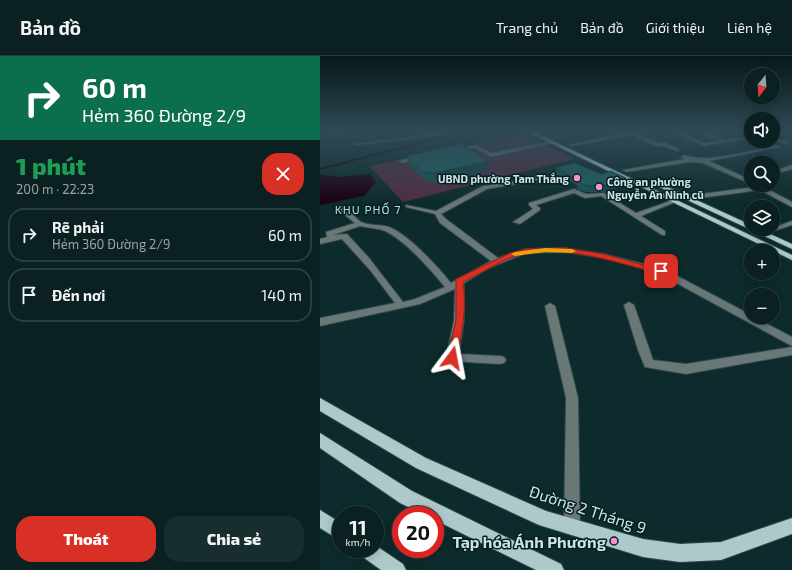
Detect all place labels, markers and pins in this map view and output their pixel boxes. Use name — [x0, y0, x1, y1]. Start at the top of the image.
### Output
place label: UBND phường Tam Thắng — [438, 172, 570, 185]
marker: UBND phường Tam Thắng — [572, 173, 582, 183]
place label: Công an phường Nguyễn An Ninh cũ — [607, 175, 704, 202]
marker: Công an phường Nguyễn An Ninh cũ — [594, 182, 604, 192]
pin — [644, 254, 678, 288]
place label: Tạp hóa Ánh Phương — [452, 532, 607, 551]
marker: Tạp hóa Ánh Phương — [609, 536, 619, 546]

